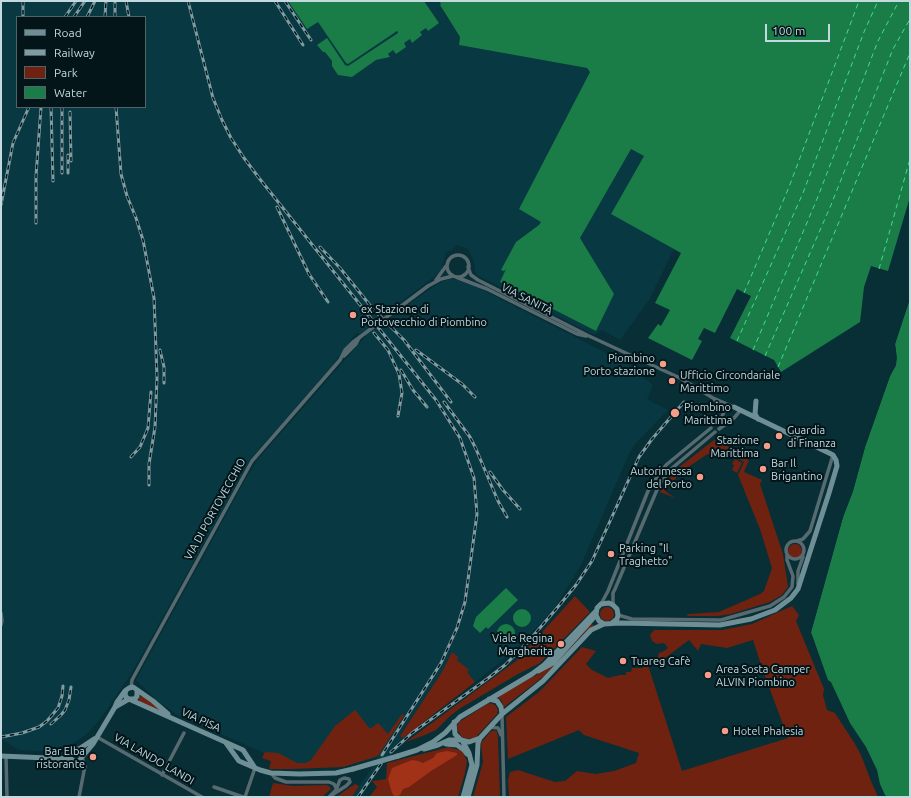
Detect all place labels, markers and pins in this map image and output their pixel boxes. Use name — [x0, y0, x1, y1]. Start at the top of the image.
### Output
place label: ex Stazione di Portovecchio di Piombino — [361, 302, 487, 328]
marker: ex Stazione di Portovecchio di Piombino — [348, 310, 358, 320]
place label: Piombino Porto stazione — [583, 351, 655, 377]
marker: Piombino Porto stazione — [658, 359, 668, 369]
place label: Ufficio Circondariale Marittimo — [680, 368, 780, 394]
marker: Ufficio Circondariale Marittimo — [667, 376, 677, 386]
place label: Piombino Marittima — [684, 400, 733, 426]
marker: Piombino Marittima — [669, 407, 681, 419]
place label: Guardia di Finanza — [787, 423, 836, 449]
marker: Guardia di Finanza — [774, 431, 784, 441]
place label: Stazione Marittima — [710, 433, 759, 459]
marker: Stazione Marittima — [762, 441, 772, 451]
place label: Bar Il Brigantino — [771, 456, 823, 482]
place label: Autorimessa del Porto — [630, 464, 692, 490]
marker: Bar Il Brigantino — [758, 464, 768, 474]
marker: Autorimessa del Porto — [695, 472, 705, 482]
place label: Parking "Il Traghetto" — [619, 541, 672, 567]
marker: Parking "Il Traghetto" — [606, 549, 616, 559]
place label: Viale Regina Margherita — [492, 631, 553, 657]
marker: Viale Regina Margherita — [556, 639, 566, 649]
place label: Tuareg Cafè — [631, 654, 690, 668]
marker: Tuareg Cafè — [618, 656, 628, 666]
place label: Area Sosta Camper ALVIN Piombino — [716, 662, 810, 688]
marker: Area Sosta Camper ALVIN Piombino — [703, 670, 713, 680]
place label: Hotel Phalesia — [733, 724, 803, 738]
marker: Hotel Phalesia — [720, 726, 730, 736]
place label: Bar Elba ristorante — [36, 744, 85, 770]
marker: Bar Elba ristorante — [88, 752, 98, 762]

